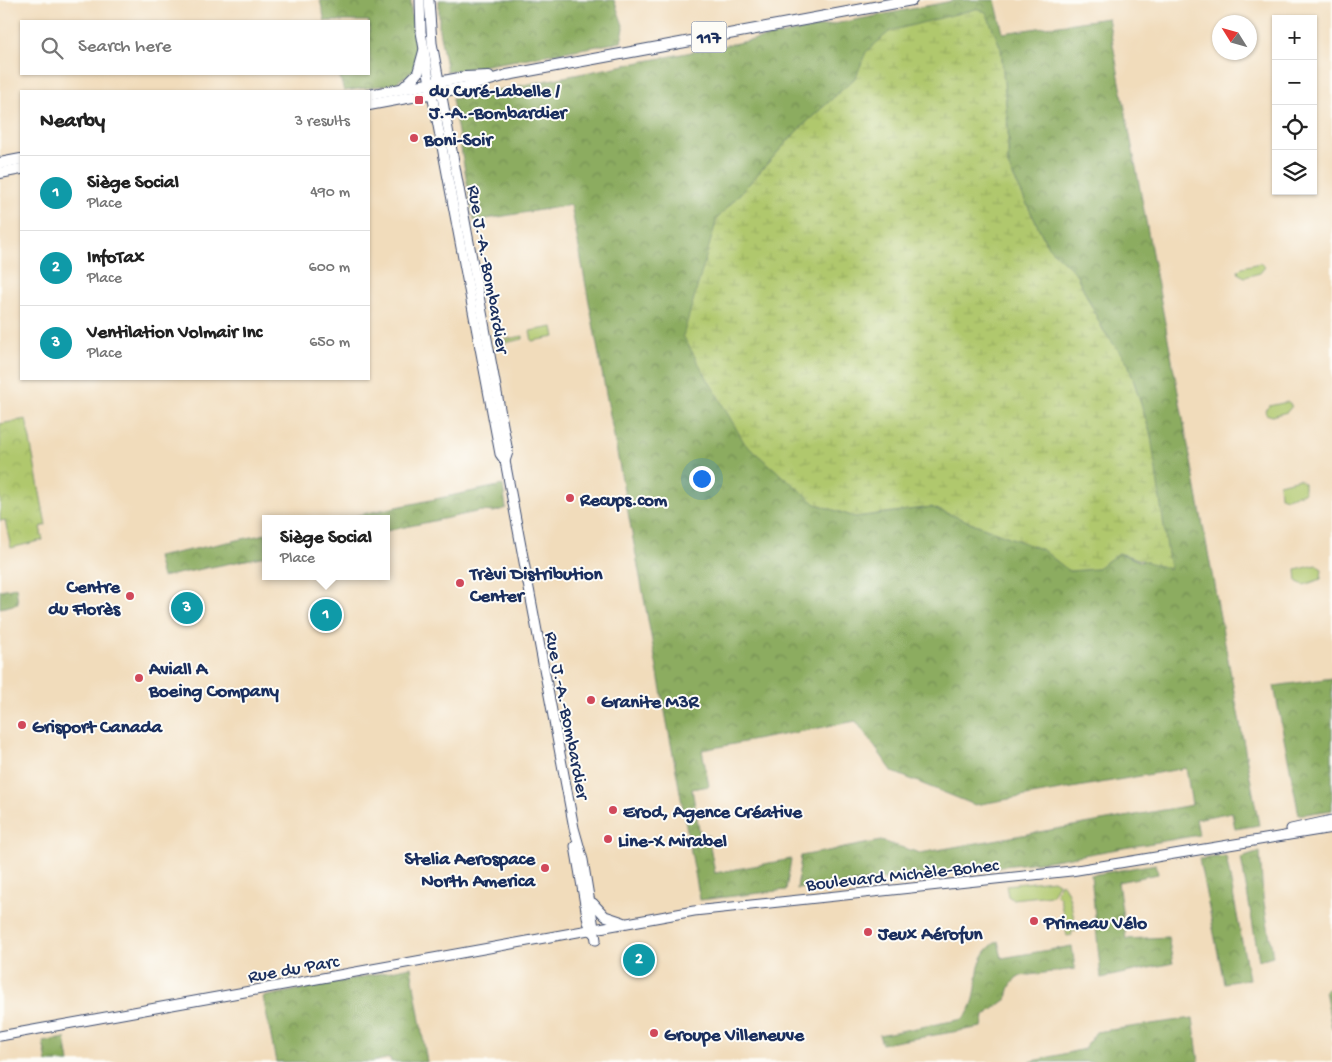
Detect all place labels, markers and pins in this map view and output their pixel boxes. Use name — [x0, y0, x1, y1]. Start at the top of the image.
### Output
place label: du Curé-Labelle / J.-A.-Bombardier — [428, 81, 569, 126]
marker: du Curé-Labelle / J.-A.-Bombardier — [413, 94, 425, 106]
place label: Boni-Soir — [423, 130, 494, 153]
marker: Boni-Soir — [408, 132, 420, 144]
place label: Recups.com — [579, 490, 668, 513]
marker: Recups.com — [564, 492, 576, 504]
place label: Trèvi Distribution Center — [468, 564, 604, 609]
place label: Centre du Florès — [48, 577, 121, 622]
marker: Trèvi Distribution Center — [454, 577, 466, 589]
pin: 3 — [171, 589, 203, 627]
marker: Centre du Florès — [124, 590, 136, 602]
pin: 1 — [310, 596, 342, 634]
place label: Aviall A Boeing Company — [148, 659, 279, 704]
marker: Aviall A Boeing Company — [133, 672, 145, 684]
place label: Granite M3R — [601, 692, 700, 715]
marker: Granite M3R — [585, 694, 597, 706]
place label: Grisport Canada — [32, 717, 164, 740]
marker: Grisport Canada — [16, 719, 28, 731]
place label: Erod, Agence Créative — [623, 802, 803, 825]
marker: Erod, Agence Créative — [607, 804, 619, 816]
place label: Line-X Mirabel — [618, 831, 727, 854]
marker: Line-X Mirabel — [602, 833, 614, 845]
place label: Stelia Aerospace North America — [405, 849, 536, 894]
marker: Stelia Aerospace North America — [539, 862, 551, 874]
place label: Primeau Vélo — [1043, 913, 1147, 936]
marker: Primeau Vélo — [1028, 915, 1040, 927]
place label: Jeux Aérofun — [877, 924, 984, 947]
marker: Jeux Aérofun — [862, 926, 874, 938]
pin: 2 — [623, 941, 655, 979]
place label: Groupe Villeneuve — [664, 1025, 805, 1048]
marker: Groupe Villeneuve — [648, 1027, 660, 1039]

